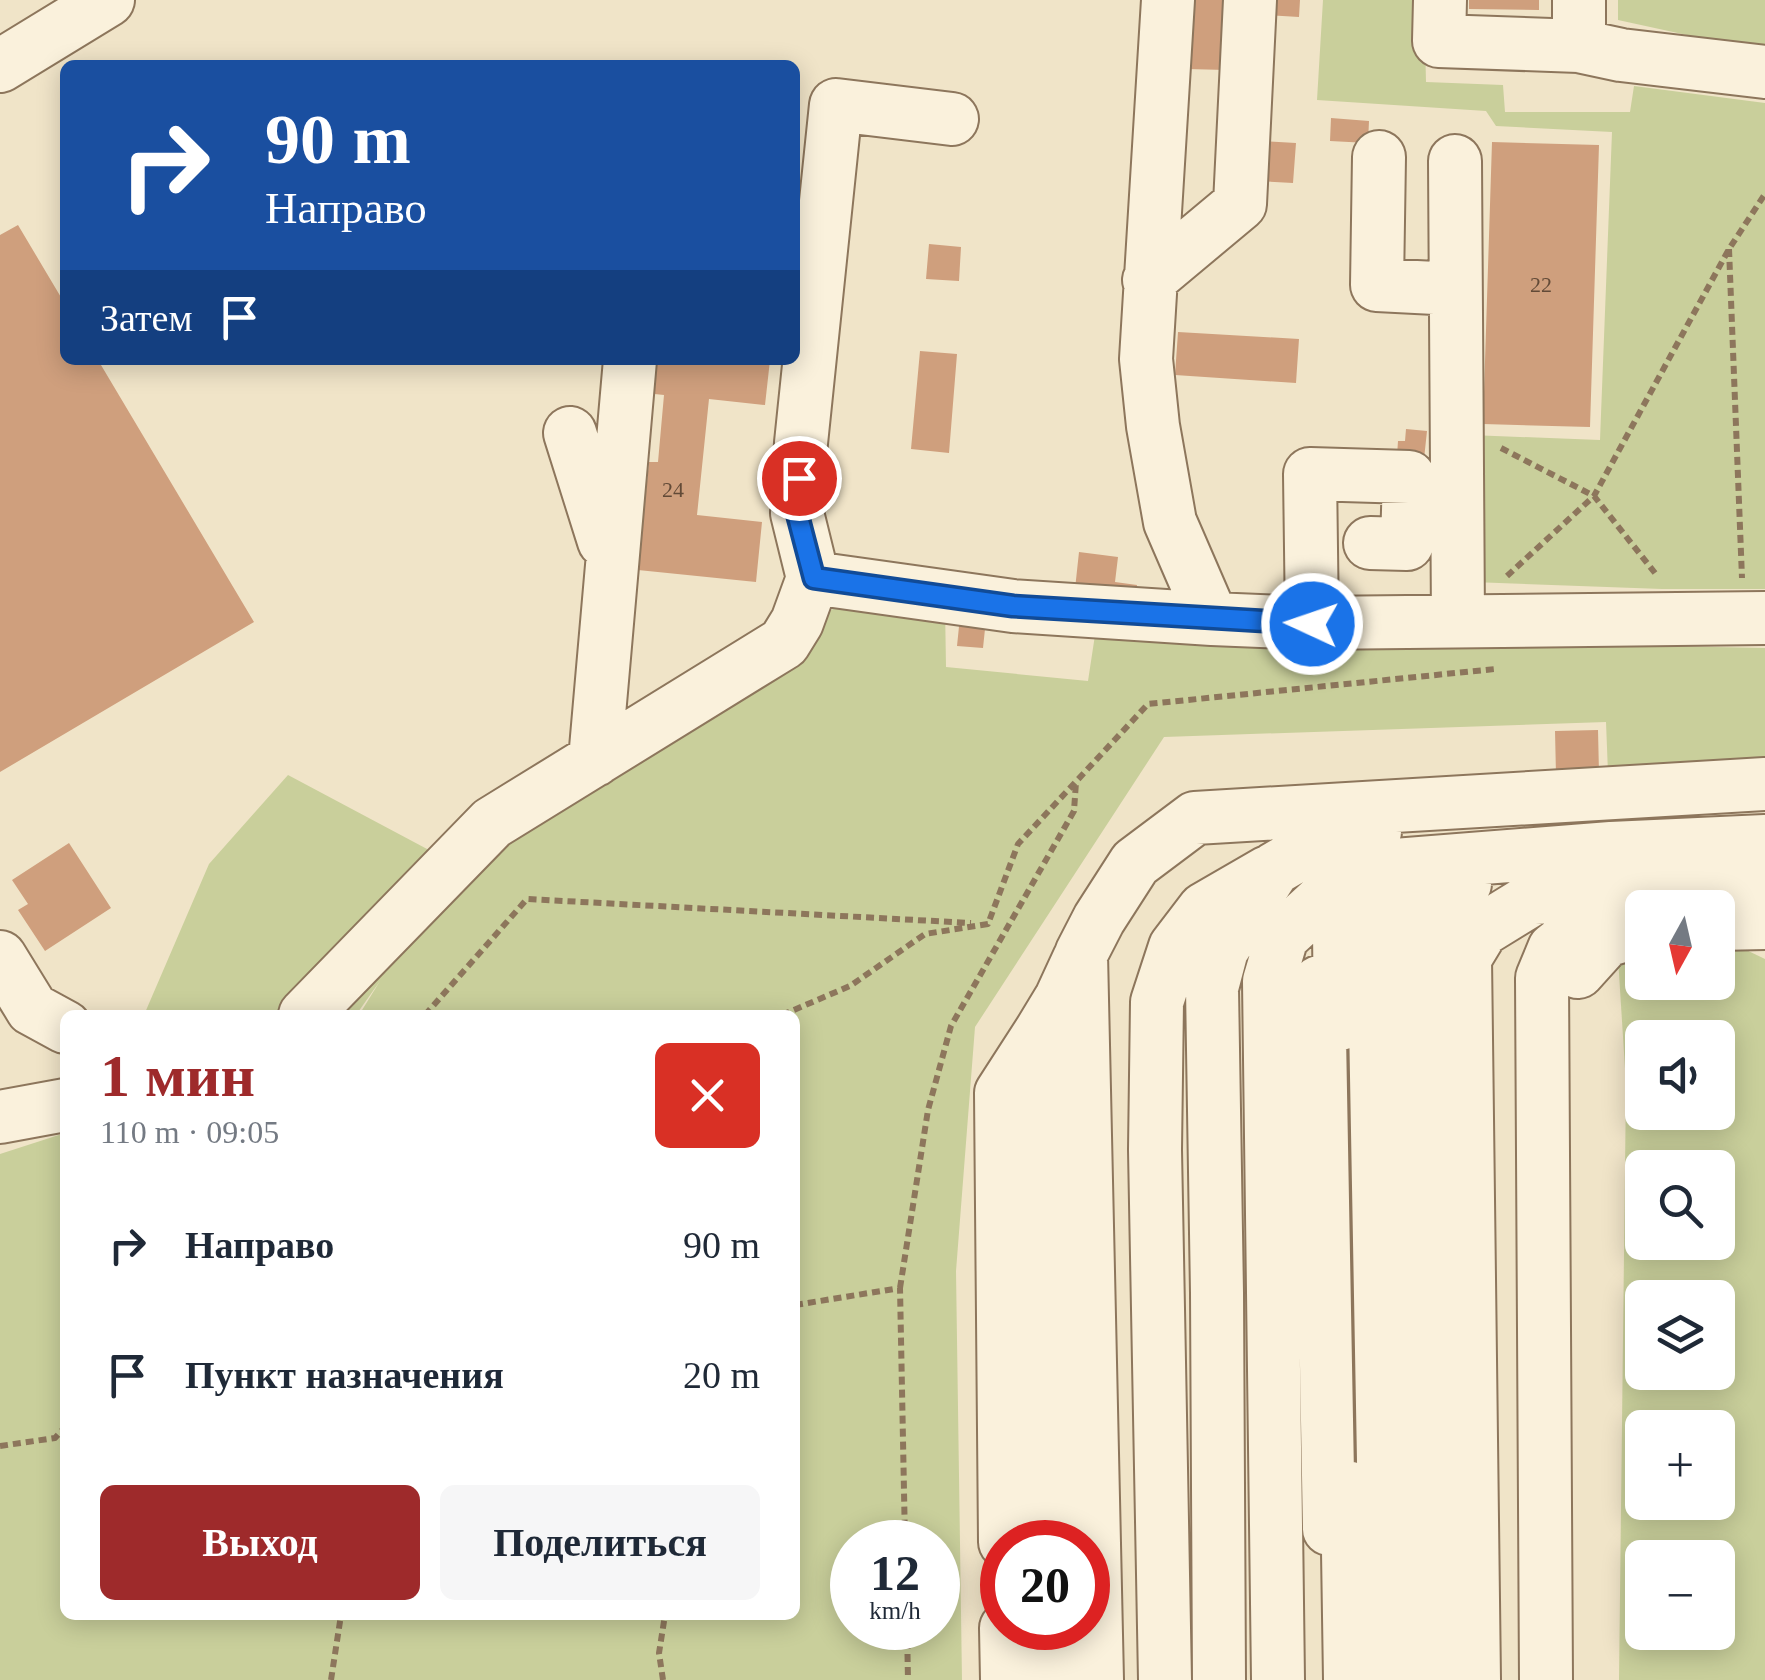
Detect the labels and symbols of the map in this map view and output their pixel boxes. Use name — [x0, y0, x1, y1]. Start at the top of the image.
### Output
house number: 22 — [1530, 272, 1552, 297]
pin — [757, 436, 842, 521]
house number: 24 — [662, 477, 684, 502]
position arrow — [1260, 572, 1364, 676]
north arrow — [1625, 890, 1735, 1000]
speed limit sign: 20 — [980, 1520, 1110, 1650]

